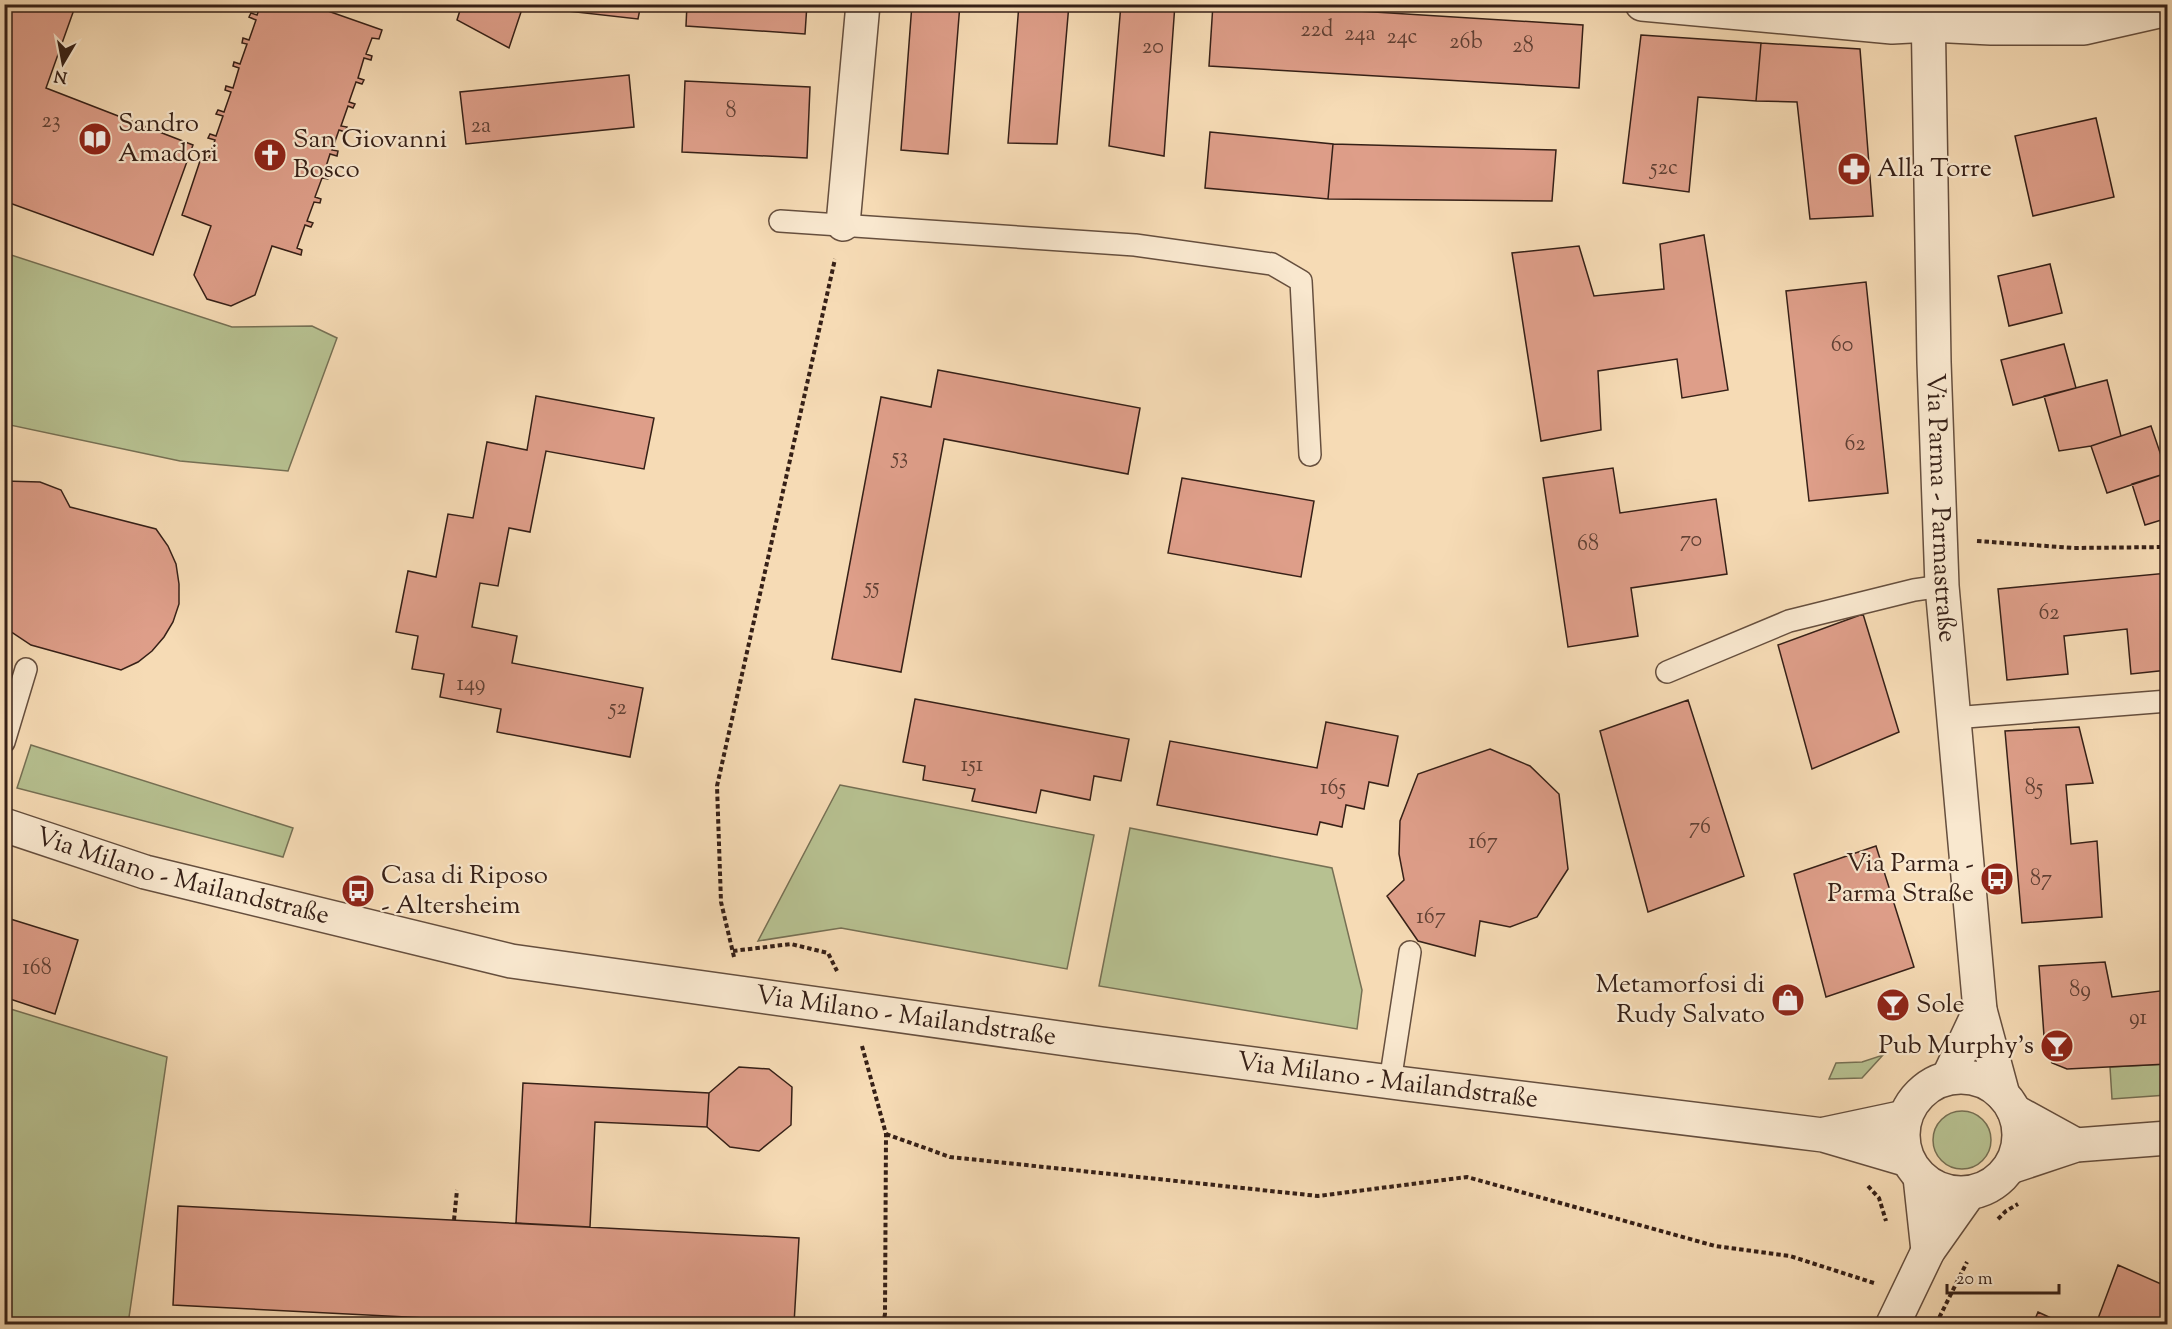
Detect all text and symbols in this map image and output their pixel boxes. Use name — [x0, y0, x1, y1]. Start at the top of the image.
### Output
house number: 22d — [1300, 15, 1334, 47]
house number: 24a — [1344, 19, 1376, 51]
house number: 24c — [1386, 22, 1418, 54]
house number: 26b — [1449, 27, 1483, 59]
house number: 28 — [1512, 31, 1534, 63]
house number: 20 — [1142, 32, 1164, 64]
north arrow — [33, 33, 93, 93]
text: N — [52, 63, 69, 88]
house number: 8 — [725, 96, 737, 128]
house number: 23 — [41, 106, 61, 138]
place label: Sandro Amadori — [118, 106, 218, 173]
house number: 2a — [471, 111, 491, 143]
library icon: Sandro Amadori — [77, 121, 113, 157]
place label: San Giovanni Bosco — [293, 122, 447, 189]
church icon: San Giovanni Bosco — [252, 137, 288, 173]
pharmacy icon: Alla Torre — [1836, 151, 1872, 187]
place label: Alla Torre — [1877, 151, 1992, 188]
house number: 52c — [1648, 153, 1678, 185]
house number: 60 — [1831, 330, 1853, 362]
street label: Via Parma - Parmastraße — [1916, 373, 1965, 644]
house number: 62 — [1844, 429, 1866, 461]
house number: 53 — [890, 442, 908, 474]
house number: 70 — [1680, 525, 1702, 557]
house number: 68 — [1577, 529, 1599, 561]
house number: 55 — [862, 572, 880, 604]
house number: 62 — [2038, 598, 2060, 630]
house number: 149 — [456, 669, 486, 701]
house number: 52 — [607, 693, 627, 725]
house number: 151 — [961, 750, 984, 782]
house number: 165 — [1320, 773, 1346, 805]
house number: 85 — [2025, 773, 2044, 805]
house number: 76 — [1689, 812, 1711, 844]
street label: Via Milano - Mailandstraße — [31, 818, 333, 935]
house number: 167 — [1468, 827, 1498, 859]
place label: Via Parma - Parma Straße — [1827, 846, 1974, 913]
place label: Casa di Riposo - Altersheim — [381, 858, 548, 925]
bus stop icon: Via Parma - Parma Straße — [1979, 861, 2015, 897]
house number: 87 — [2030, 864, 2052, 896]
bus stop icon: Casa di Riposo - Altersheim — [340, 873, 376, 909]
house number: 167 — [1416, 902, 1446, 934]
house number: 168 — [22, 953, 52, 985]
place label: Metamorfosi di Rudy Salvato — [1596, 967, 1765, 1034]
house number: 89 — [2069, 975, 2091, 1007]
street label: Via Milano - Mailandstraße — [753, 977, 1059, 1056]
shop icon: Metamorfosi di Rudy Salvato — [1770, 982, 1806, 1018]
bar icon: Sole — [1875, 987, 1911, 1023]
place label: Sole — [1916, 987, 1965, 1024]
house number: 91 — [2129, 1003, 2148, 1035]
place label: Pub Murphy's — [1878, 1028, 2034, 1065]
bar icon: Pub Murphy's — [2039, 1028, 2075, 1064]
street label: Via Milano - Mailandstraße — [1235, 1043, 1540, 1119]
scale bar — [1947, 1257, 2060, 1295]
text: 20 m — [1956, 1267, 1993, 1293]

